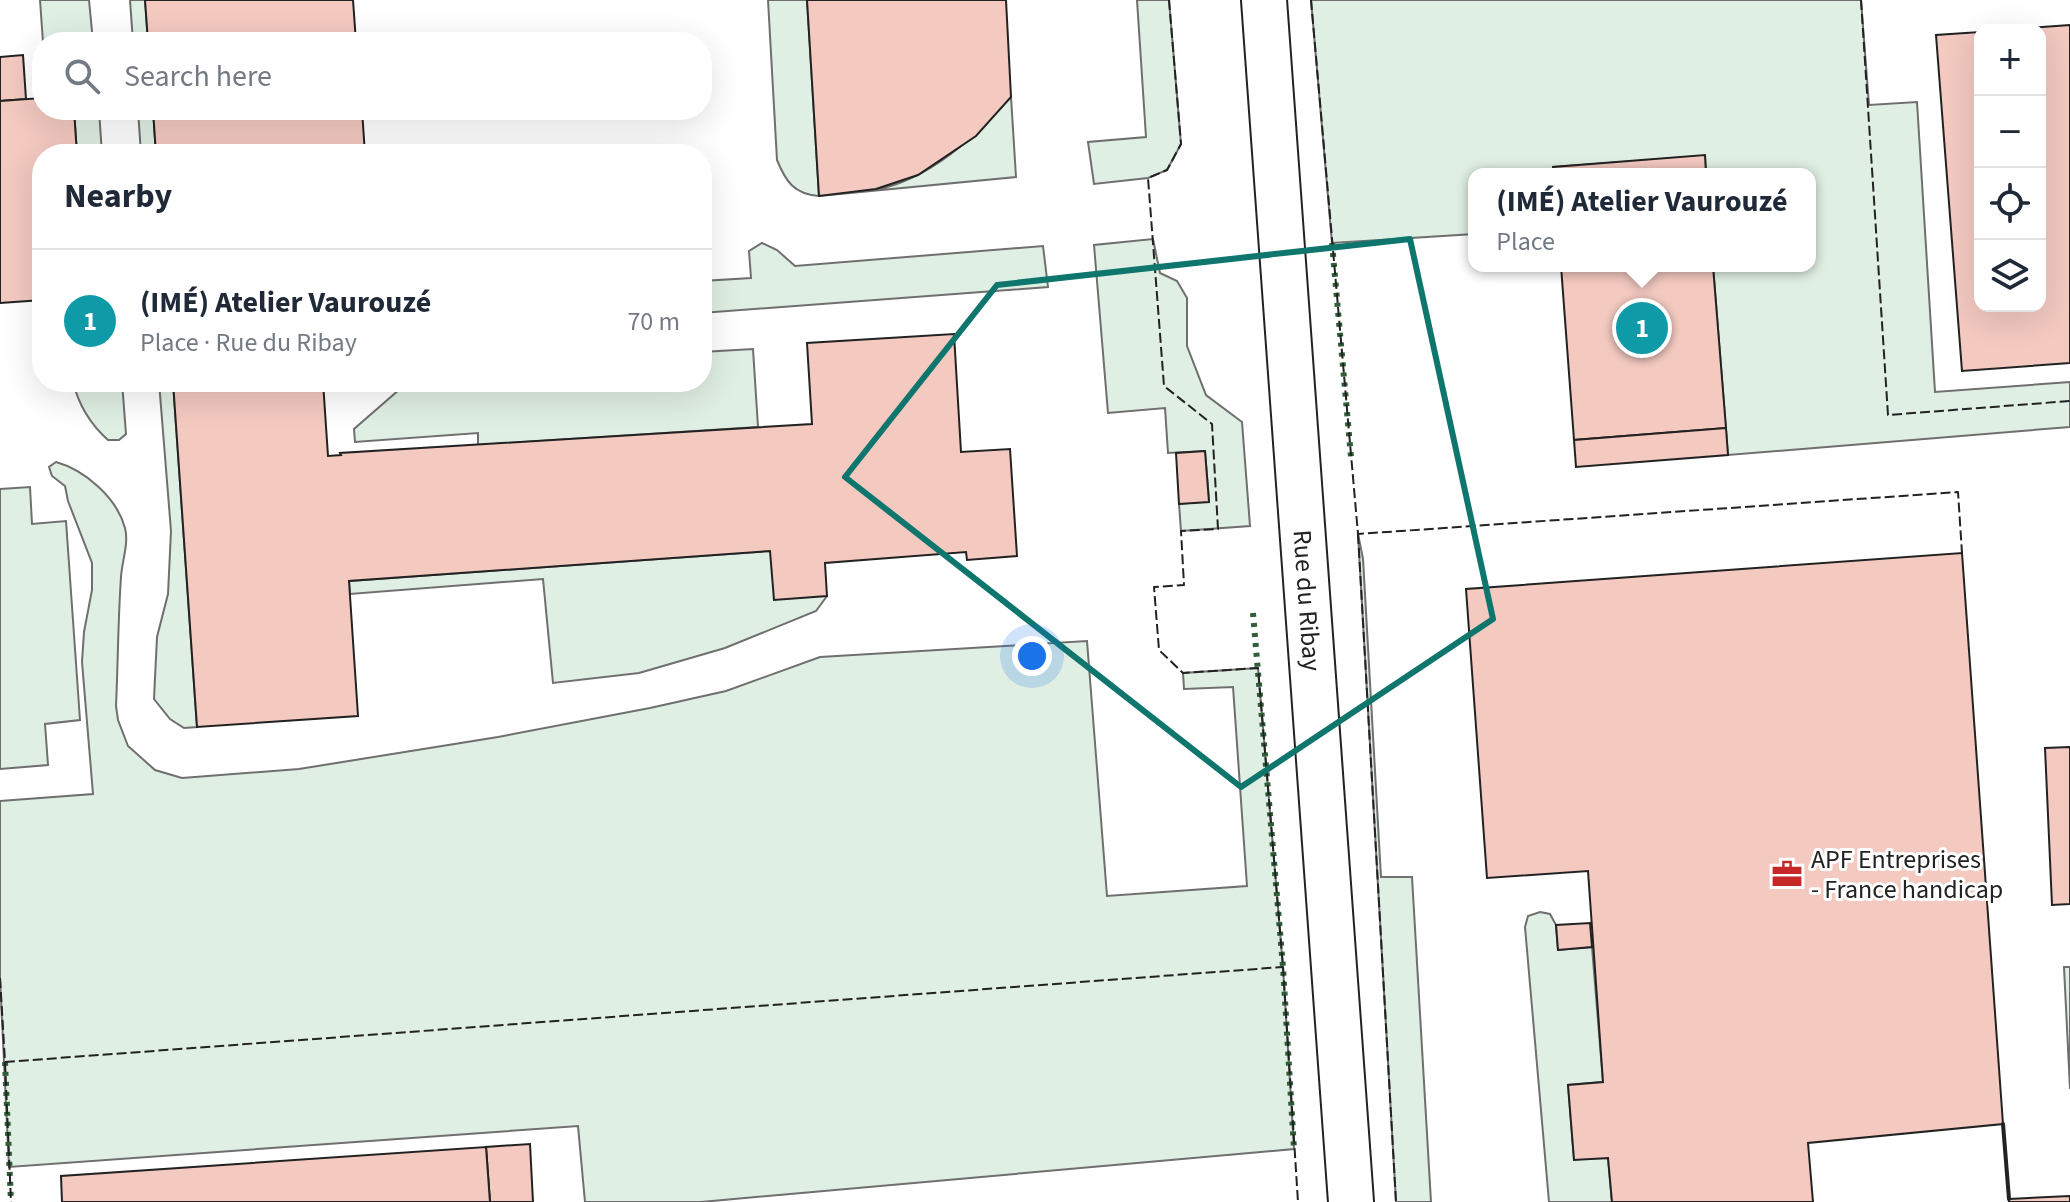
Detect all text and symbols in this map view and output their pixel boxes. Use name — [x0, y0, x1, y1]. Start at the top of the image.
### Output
map controls — [1974, 24, 2046, 312]
button: + — [1974, 24, 2046, 96]
search box — [32, 32, 712, 120]
icon: search — [60, 54, 104, 98]
text: Search here — [124, 55, 272, 98]
button: − — [1974, 96, 2046, 168]
popup — [1468, 168, 1816, 272]
button: locate — [1974, 168, 2046, 240]
text: Nearby — [64, 172, 172, 221]
text: (IMÉ) Atelier Vaurouzé — [1496, 180, 1788, 223]
text: Place — [1496, 223, 1555, 260]
button: layers — [1974, 240, 2046, 312]
text: (IMÉ) Atelier Vaurouzé — [140, 281, 431, 324]
pin: 1 — [1616, 298, 1668, 358]
text: 1 — [83, 303, 97, 340]
text: 70 m — [627, 303, 680, 340]
text: Place · Rue du Ribay — [140, 324, 357, 361]
street label: Rue du Ribay — [1284, 529, 1331, 672]
your location — [1012, 636, 1052, 676]
place label: APF Entreprises - France handicap — [1811, 841, 2003, 908]
office icon: APF Entreprises - France handicap — [1770, 857, 1804, 891]

